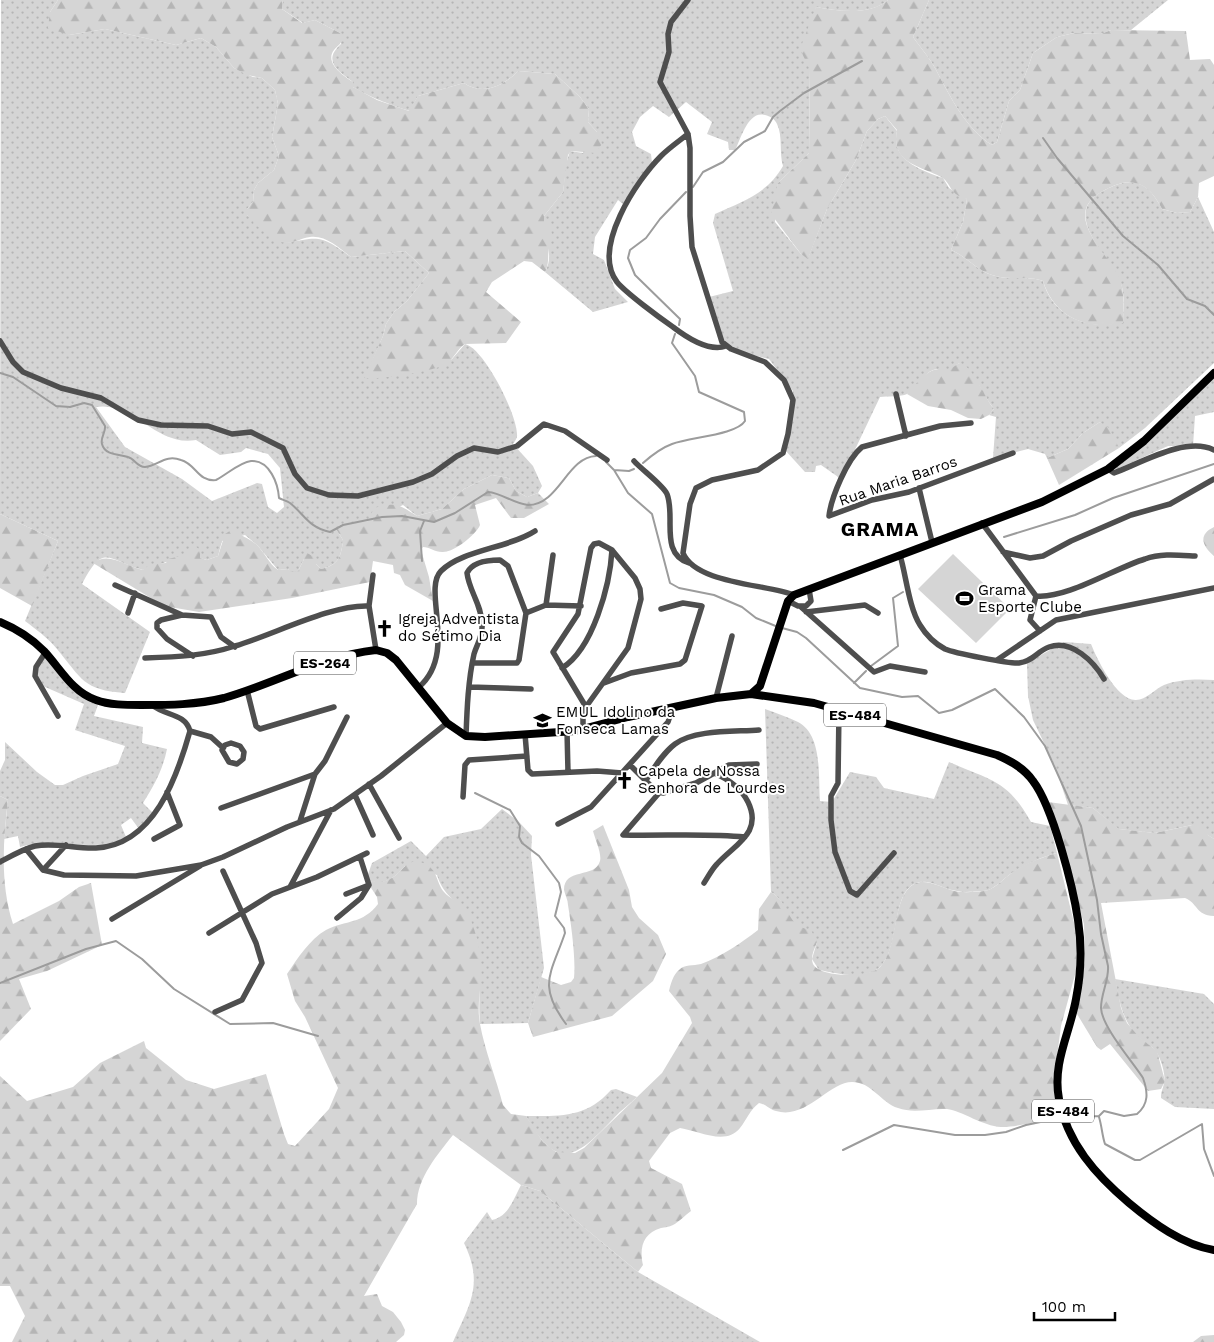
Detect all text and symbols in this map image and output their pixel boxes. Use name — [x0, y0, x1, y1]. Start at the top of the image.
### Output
street label: Rua Maria Barros — [836, 452, 960, 510]
district label: GRAMA — [841, 517, 919, 541]
place label: Grama Esporte Clube — [978, 581, 1082, 616]
sports icon: Grama Esporte Clube — [954, 589, 974, 609]
place label: Igreja Adventista do Sétimo Dia — [398, 610, 520, 645]
church icon: Igreja Adventista do Sétimo Dia — [374, 618, 394, 638]
road number: ES-264 — [294, 651, 356, 674]
place label: EMUL Idolino da Fonseca Lamas — [556, 703, 676, 738]
road number: ES-484 — [824, 704, 886, 726]
school or university icon: EMUL Idolino da Fonseca Lamas — [532, 711, 552, 731]
place label: Capela de Nossa Senhora de Lourdes — [638, 762, 785, 797]
church icon: Capela de Nossa Senhora de Lourdes — [614, 770, 634, 790]
road number: ES-484 — [1032, 1100, 1094, 1122]
scale bar — [1034, 1290, 1115, 1322]
text: 100 m — [1042, 1298, 1086, 1316]

